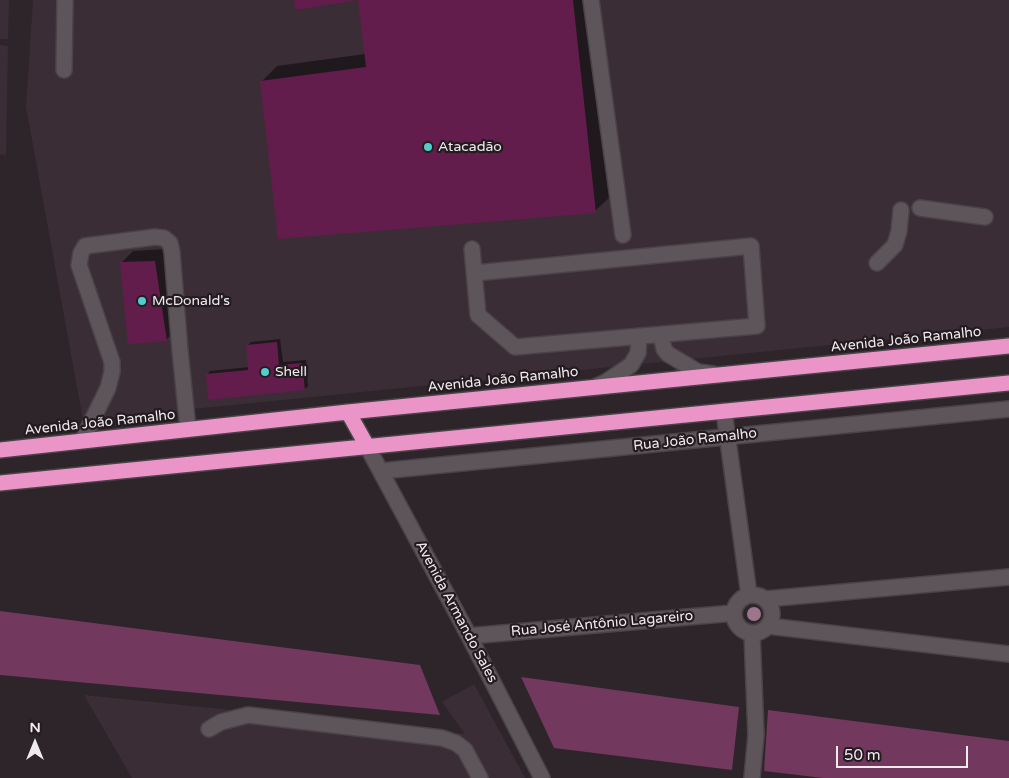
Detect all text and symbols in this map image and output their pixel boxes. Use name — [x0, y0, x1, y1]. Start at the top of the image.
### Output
place label: Atacadão — [438, 139, 502, 155]
marker: Atacadão — [422, 141, 434, 153]
place label: McDonald's — [152, 293, 230, 309]
marker: McDonald's — [136, 295, 148, 307]
street label: Avenida João Ramalho — [830, 324, 982, 356]
place label: Shell — [275, 364, 307, 380]
street label: Avenida João Ramalho — [427, 364, 579, 396]
marker: Shell — [259, 366, 271, 378]
street label: Avenida João Ramalho — [24, 407, 176, 439]
street label: Rua João Ramalho — [632, 425, 758, 455]
street label: Avenida Armando Sales — [411, 538, 501, 686]
street label: Rua José Antônio Lagareiro — [510, 608, 694, 640]
north arrow — [10, 718, 60, 768]
text: N — [29, 719, 41, 736]
scale bar — [839, 736, 972, 768]
text: 50 m — [844, 746, 881, 764]

